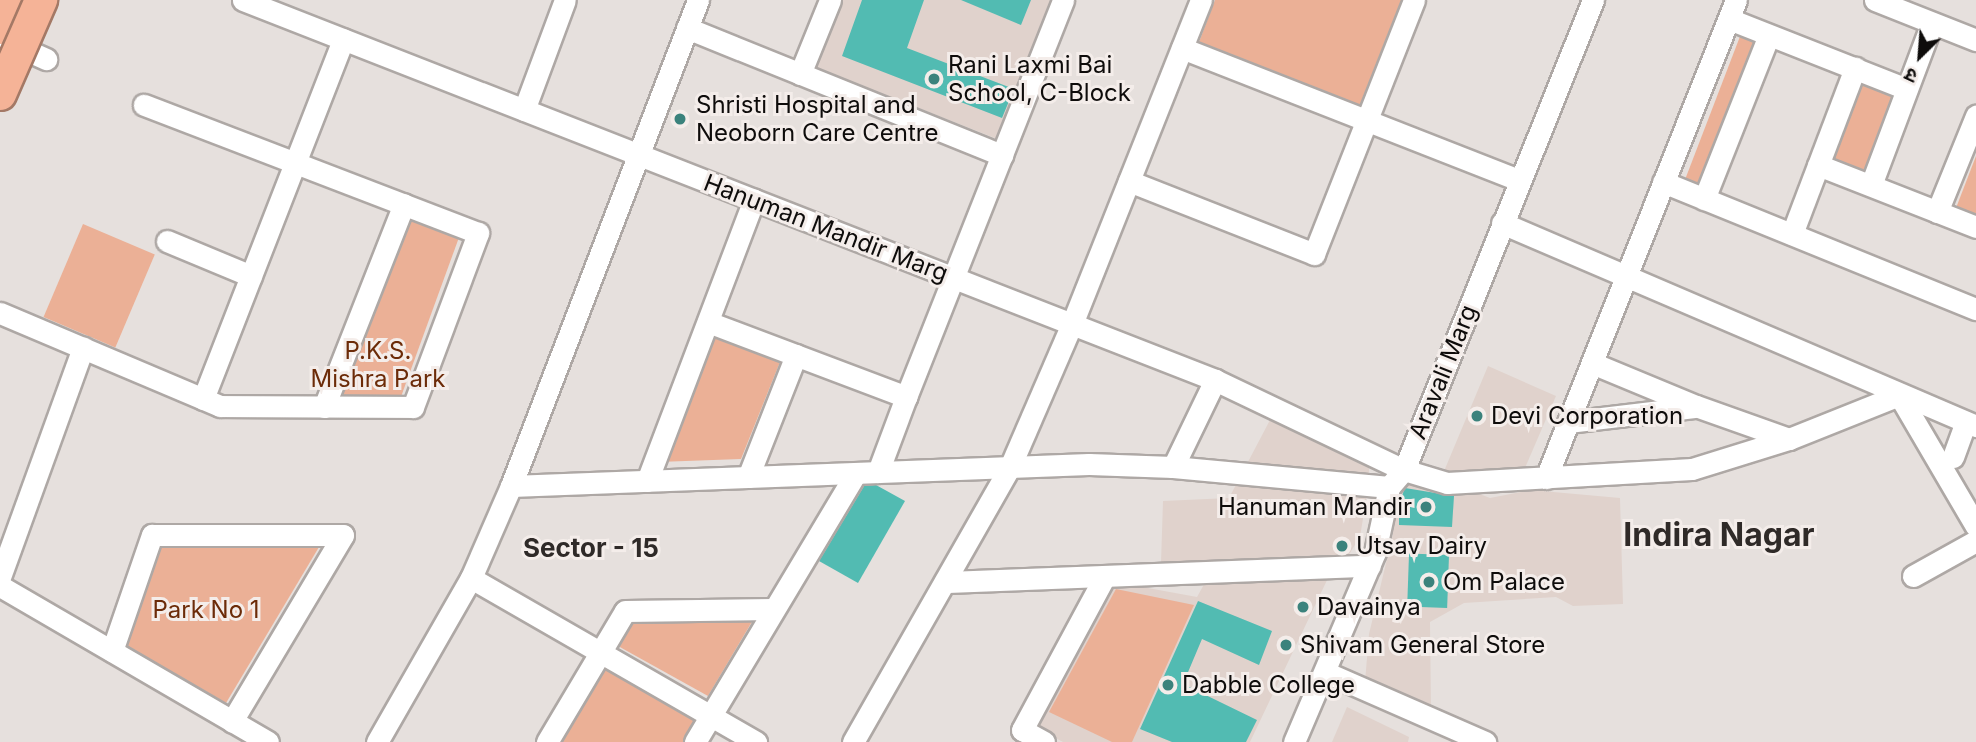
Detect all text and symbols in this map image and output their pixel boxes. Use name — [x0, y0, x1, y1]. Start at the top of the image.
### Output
north arrow — [1885, 21, 1955, 91]
place label: Rani Laxmi Bai School, C-Block — [948, 51, 1131, 107]
text: उ — [1901, 63, 1921, 88]
marker: Rani Laxmi Bai School, C-Block — [926, 71, 942, 87]
place label: Shristi Hospital and Neoborn Care Centre — [696, 91, 938, 147]
marker: Shristi Hospital and Neoborn Care Centre — [670, 109, 690, 129]
street label: Hanuman Mandir Marg — [700, 168, 952, 288]
street label: Aravali Marg — [1403, 301, 1483, 443]
park label: P.K.S. Mishra Park — [310, 337, 446, 393]
place label: Devi Corporation — [1491, 402, 1683, 430]
marker: Devi Corporation — [1469, 408, 1485, 424]
place label: Hanuman Mandir — [1218, 493, 1412, 521]
marker: Hanuman Mandir — [1418, 499, 1434, 515]
district label: Indira Nagar — [1623, 516, 1815, 554]
district label: Sector - 15 — [523, 532, 659, 564]
place label: Utsav Dairy — [1356, 532, 1487, 560]
marker: Utsav Dairy — [1334, 538, 1350, 554]
place label: Om Palace — [1443, 568, 1565, 596]
marker: Om Palace — [1421, 574, 1437, 590]
place label: Davainya — [1317, 593, 1421, 621]
park label: Park No 1 — [152, 596, 260, 624]
marker: Davainya — [1295, 599, 1311, 615]
place label: Shivam General Store — [1300, 631, 1545, 659]
marker: Shivam General Store — [1278, 637, 1294, 653]
place label: Dabble College — [1182, 671, 1355, 699]
marker: Dabble College — [1160, 677, 1176, 693]

